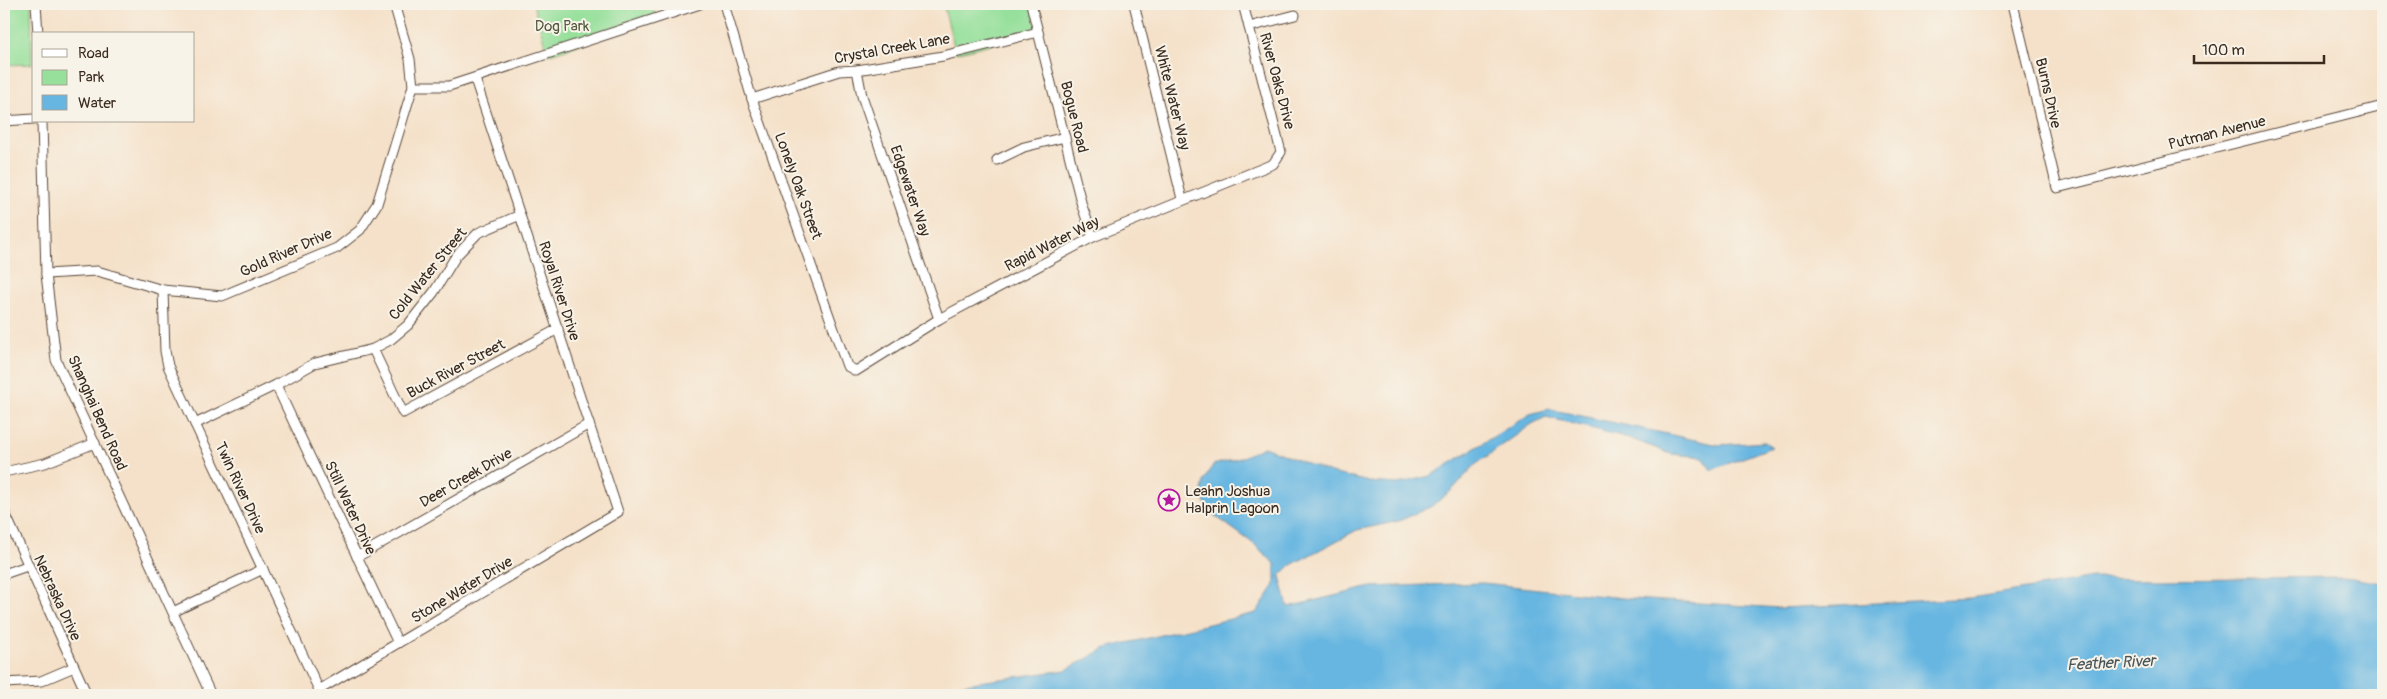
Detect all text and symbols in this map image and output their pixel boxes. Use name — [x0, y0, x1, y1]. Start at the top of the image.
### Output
park label: Dog Park — [535, 17, 590, 36]
street label: Crystal Creek Lane — [833, 29, 952, 69]
street label: River Oaks Drive — [1255, 31, 1299, 132]
legend — [32, 32, 195, 122]
scale bar — [2194, 32, 2324, 64]
text: 100 m — [2202, 41, 2245, 60]
text: Road — [78, 44, 109, 63]
street label: White Water Way — [1150, 44, 1194, 153]
street label: Burns Drive — [2031, 56, 2065, 131]
text: Park — [78, 68, 105, 87]
street label: Bogue Road — [1056, 79, 1092, 155]
text: Water — [78, 94, 117, 113]
street label: Putman Avenue — [2166, 112, 2268, 154]
street label: Lonely Oak Street — [770, 130, 826, 243]
street label: Edgewater Way — [886, 143, 935, 240]
street label: Rapid Water Way — [1002, 212, 1103, 276]
street label: Cold Water Street — [385, 223, 472, 324]
street label: Gold River Drive — [237, 224, 336, 282]
street label: Royal River Drive — [534, 239, 584, 344]
street label: Buck River Street — [404, 335, 509, 403]
street label: Shanghai Bend Road — [63, 352, 131, 474]
street label: Twin River Drive — [211, 439, 270, 537]
street label: Deer Creek Drive — [416, 444, 516, 512]
street label: Still Water Drive — [320, 458, 380, 558]
place label: Leahn Joshua Halprin Lagoon — [1185, 482, 1279, 518]
place icon: Leahn Joshua Halprin Lagoon — [1157, 488, 1181, 512]
street label: Nebraska Drive — [29, 552, 85, 644]
street label: Stone Water Drive — [408, 552, 517, 628]
water label: Feather River — [2066, 651, 2158, 675]

